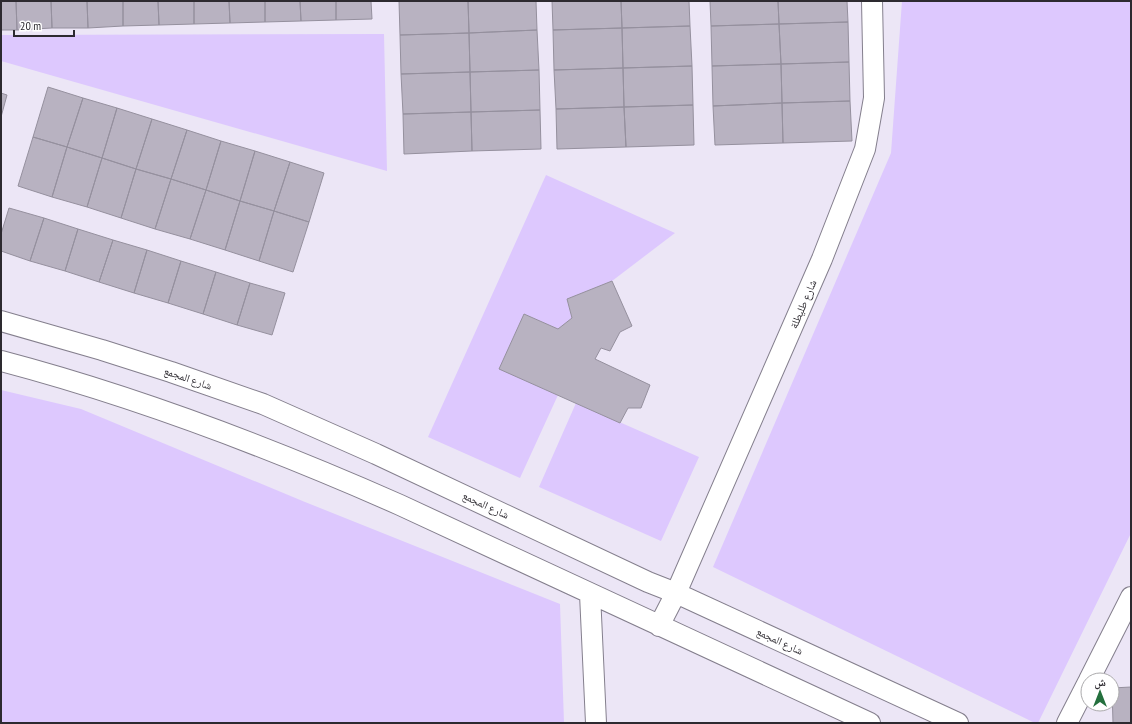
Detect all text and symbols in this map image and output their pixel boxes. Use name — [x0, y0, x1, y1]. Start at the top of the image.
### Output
scale bar — [14, 12, 74, 38]
text: 20 m — [20, 18, 41, 33]
street label: شارع طليطلة — [786, 277, 820, 331]
street label: شارع المجمع — [162, 363, 214, 393]
street label: شارع المجمع — [460, 488, 512, 522]
street label: شارع المجمع — [754, 624, 806, 658]
north arrow — [1080, 672, 1120, 712]
text: ش — [1094, 675, 1106, 690]

